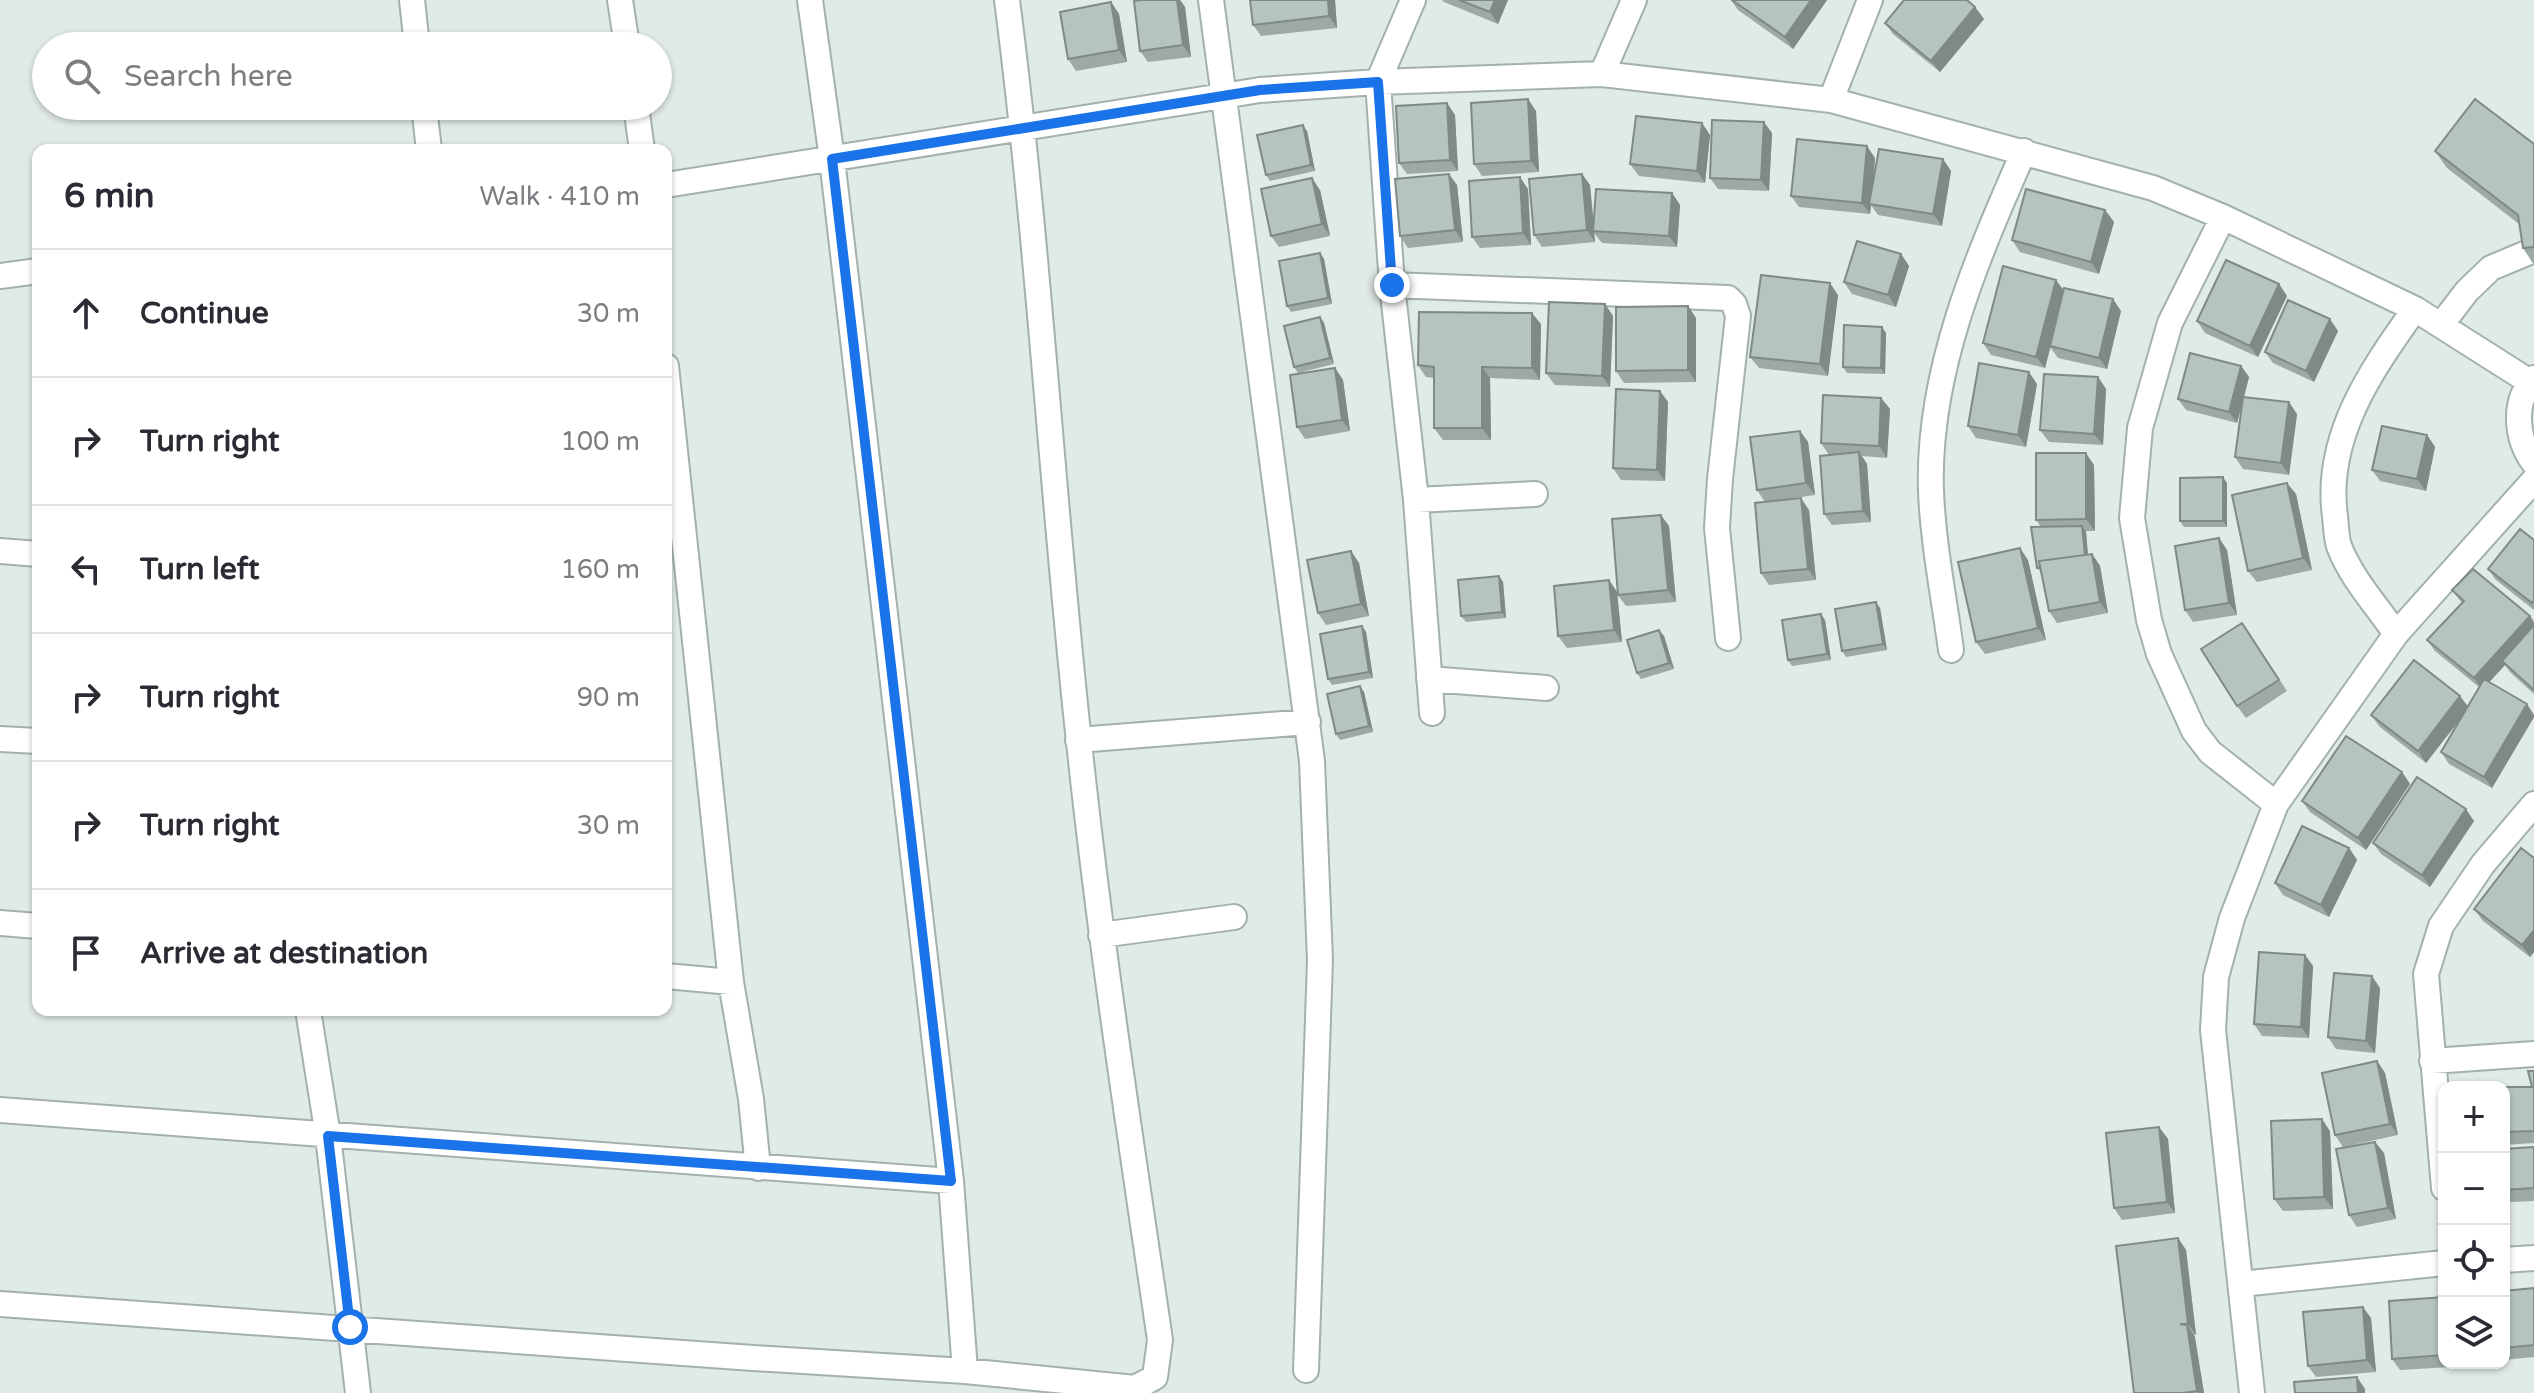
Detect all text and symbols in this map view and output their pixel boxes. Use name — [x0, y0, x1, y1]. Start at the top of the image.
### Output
search box — [32, 32, 672, 120]
icon: search — [60, 54, 104, 98]
text: Search here — [124, 58, 293, 95]
text: 6 min — [64, 176, 155, 217]
text: Walk · 410 m — [480, 181, 640, 212]
route end — [1374, 267, 1410, 303]
icon: ahead — [64, 291, 108, 335]
text: Continue — [140, 295, 269, 332]
text: 30 m — [577, 298, 640, 329]
icon: right — [64, 419, 108, 463]
text: Turn right — [140, 423, 280, 460]
text: 100 m — [560, 426, 640, 457]
icon: left — [64, 547, 108, 591]
text: Turn left — [140, 551, 259, 588]
text: 160 m — [560, 554, 640, 585]
icon: right — [64, 675, 108, 719]
text: Turn right — [140, 679, 280, 716]
text: 90 m — [577, 682, 640, 713]
icon: right — [64, 803, 108, 847]
text: Turn right — [140, 807, 280, 844]
text: 30 m — [577, 810, 640, 841]
icon: arrive — [64, 931, 108, 975]
text: Arrive at destination — [140, 935, 428, 972]
map controls — [2438, 1081, 2510, 1369]
button: + — [2438, 1081, 2510, 1153]
button: − — [2438, 1153, 2510, 1225]
button: locate — [2438, 1225, 2510, 1297]
button: layers — [2438, 1297, 2510, 1369]
route start — [332, 1309, 368, 1345]

